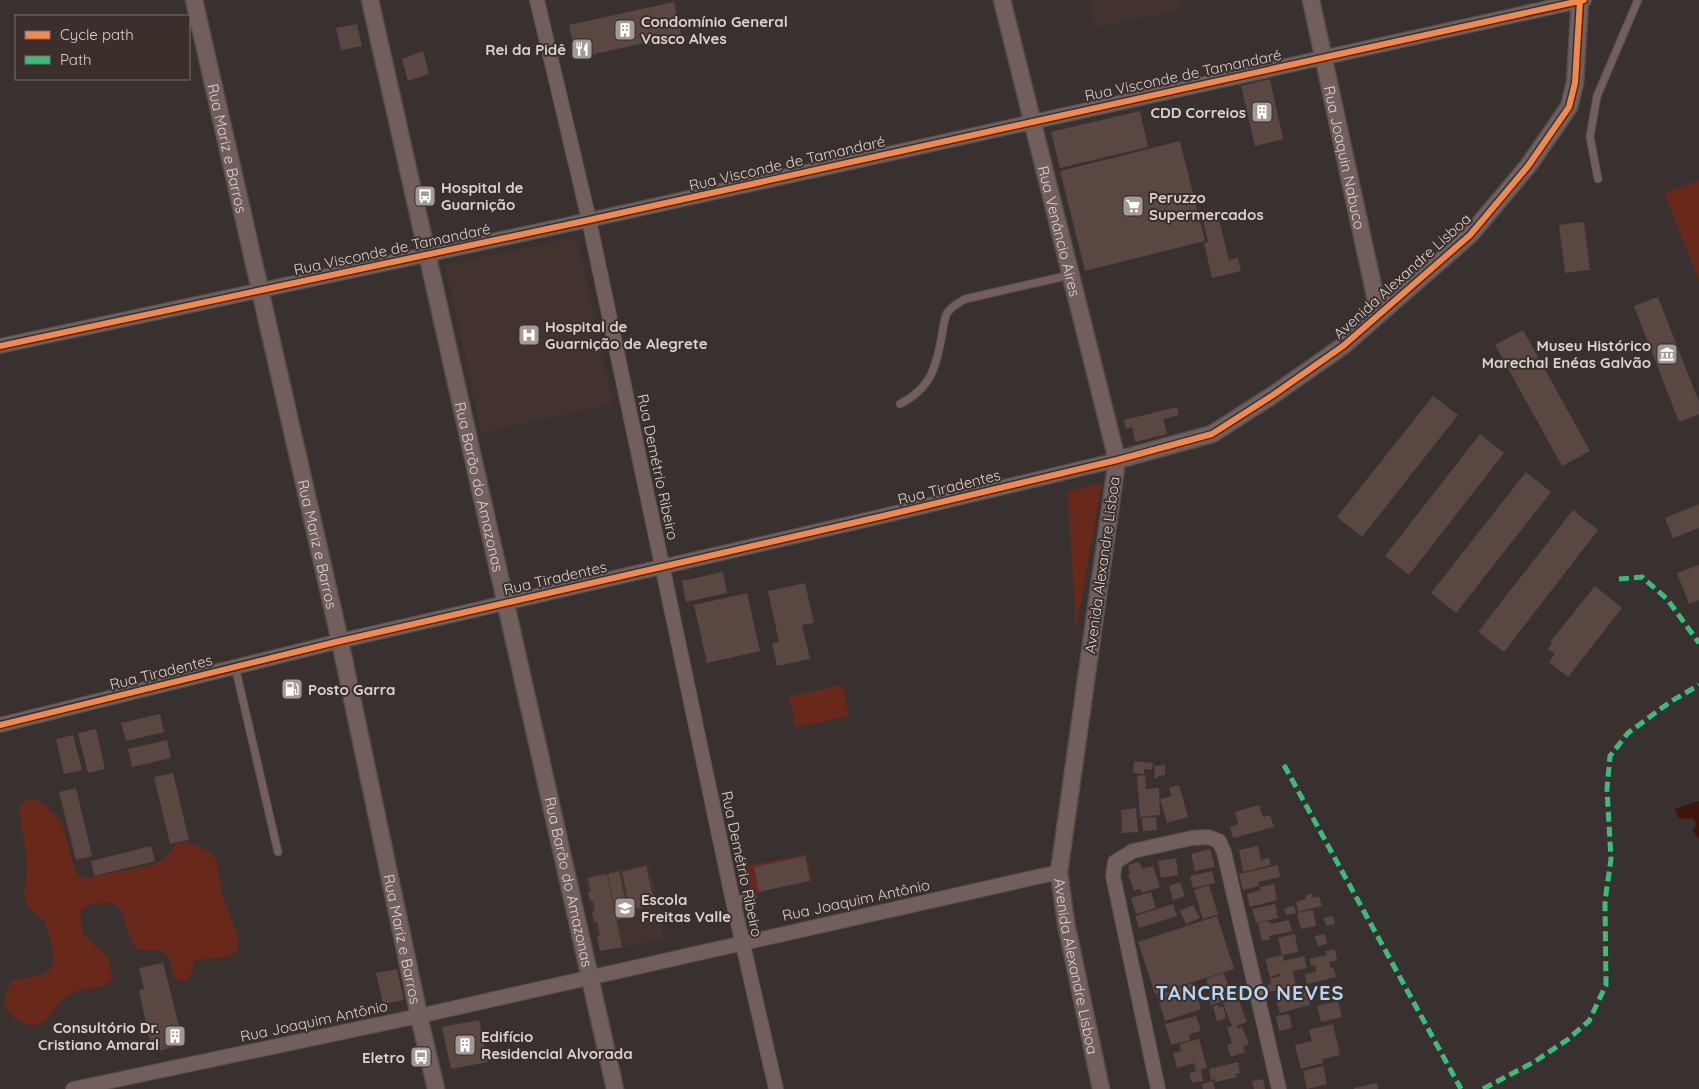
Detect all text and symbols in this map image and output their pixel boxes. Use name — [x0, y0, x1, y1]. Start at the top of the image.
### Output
place label: Condomínio General Vasco Alves — [641, 12, 788, 48]
legend — [15, 15, 190, 80]
building icon: Condomínio General Vasco Alves — [613, 18, 637, 42]
text: Cycle path — [60, 25, 134, 44]
restaurant icon: Rei da Pidê — [570, 37, 594, 61]
place label: Rei da Pidê — [485, 40, 566, 59]
street label: Rua Visconde de Tamandaré — [1083, 45, 1283, 105]
text: Path — [60, 50, 92, 69]
street label: Rua Mariz e Barros — [204, 82, 252, 215]
street label: Rua Joaquin Nabuco — [1320, 84, 1370, 231]
building icon: CDD Correios — [1250, 100, 1274, 124]
place label: CDD Correios — [1151, 103, 1246, 122]
street label: Rua Visconde de Tamandaré — [687, 131, 887, 195]
street label: Rua Venâncio Aires — [1034, 163, 1085, 298]
place label: Hospital de Guarnição — [441, 178, 524, 214]
bus stop icon: Hospital de Guarnição — [413, 184, 437, 208]
place label: Peruzzo Supermercados — [1149, 188, 1264, 224]
supermarket icon: Peruzzo Supermercados — [1121, 194, 1145, 218]
street label: Avenida Alexandre Lisboa — [1329, 209, 1475, 343]
street label: Rua Visconde de Tamandaré — [292, 219, 492, 279]
place label: Hospital de Guarnição de Alegrete — [545, 317, 708, 353]
hospital icon: Hospital de Guarnição de Alegrete — [517, 323, 541, 347]
place label: Museu Histórico Marechal Enéas Galvão — [1482, 336, 1651, 372]
museum icon: Museu Histórico Marechal Enéas Galvão — [1655, 342, 1679, 366]
street label: Rua Demétrio Ribeiro — [633, 392, 683, 542]
street label: Rua Barão do Amazonas — [451, 400, 508, 574]
street label: Rua Tiradentes — [896, 465, 1002, 509]
street label: Avenida Alexandre Lisboa — [1080, 475, 1124, 655]
street label: Rua Mariz e Barros — [294, 477, 342, 611]
street label: Rua Tiradentes — [502, 557, 608, 599]
street label: Rua Tiradentes — [108, 650, 214, 694]
fuel station icon: Posto Garra — [280, 677, 304, 701]
place label: Posto Garra — [308, 680, 395, 699]
street label: Rua Demétrio Ribeiro — [717, 789, 767, 939]
street label: Rua Barão do Amazonas — [541, 795, 597, 969]
street label: Rua Mariz e Barros — [380, 872, 426, 1006]
street label: Rua Joaquim Antônio — [780, 875, 932, 925]
street label: Avenida Alexandre Lisboa — [1050, 877, 1103, 1056]
place label: Escola Freitas Valle — [641, 890, 731, 926]
school or university icon: Escola Freitas Valle — [613, 896, 637, 920]
district label: TANCREDO NEVES — [1156, 980, 1344, 1005]
street label: Rua Joaquim Antônio — [238, 996, 390, 1046]
place label: Consultório Dr. Cristiano Amaral — [38, 1018, 159, 1054]
building icon: Consultório Dr. Cristiano Amaral — [163, 1024, 187, 1048]
place label: Edifício Residencial Alvorada — [481, 1027, 633, 1063]
building icon: Edifício Residencial Alvorada — [453, 1033, 477, 1057]
bus stop icon: Eletro — [409, 1045, 433, 1069]
place label: Eletro — [362, 1048, 405, 1067]

